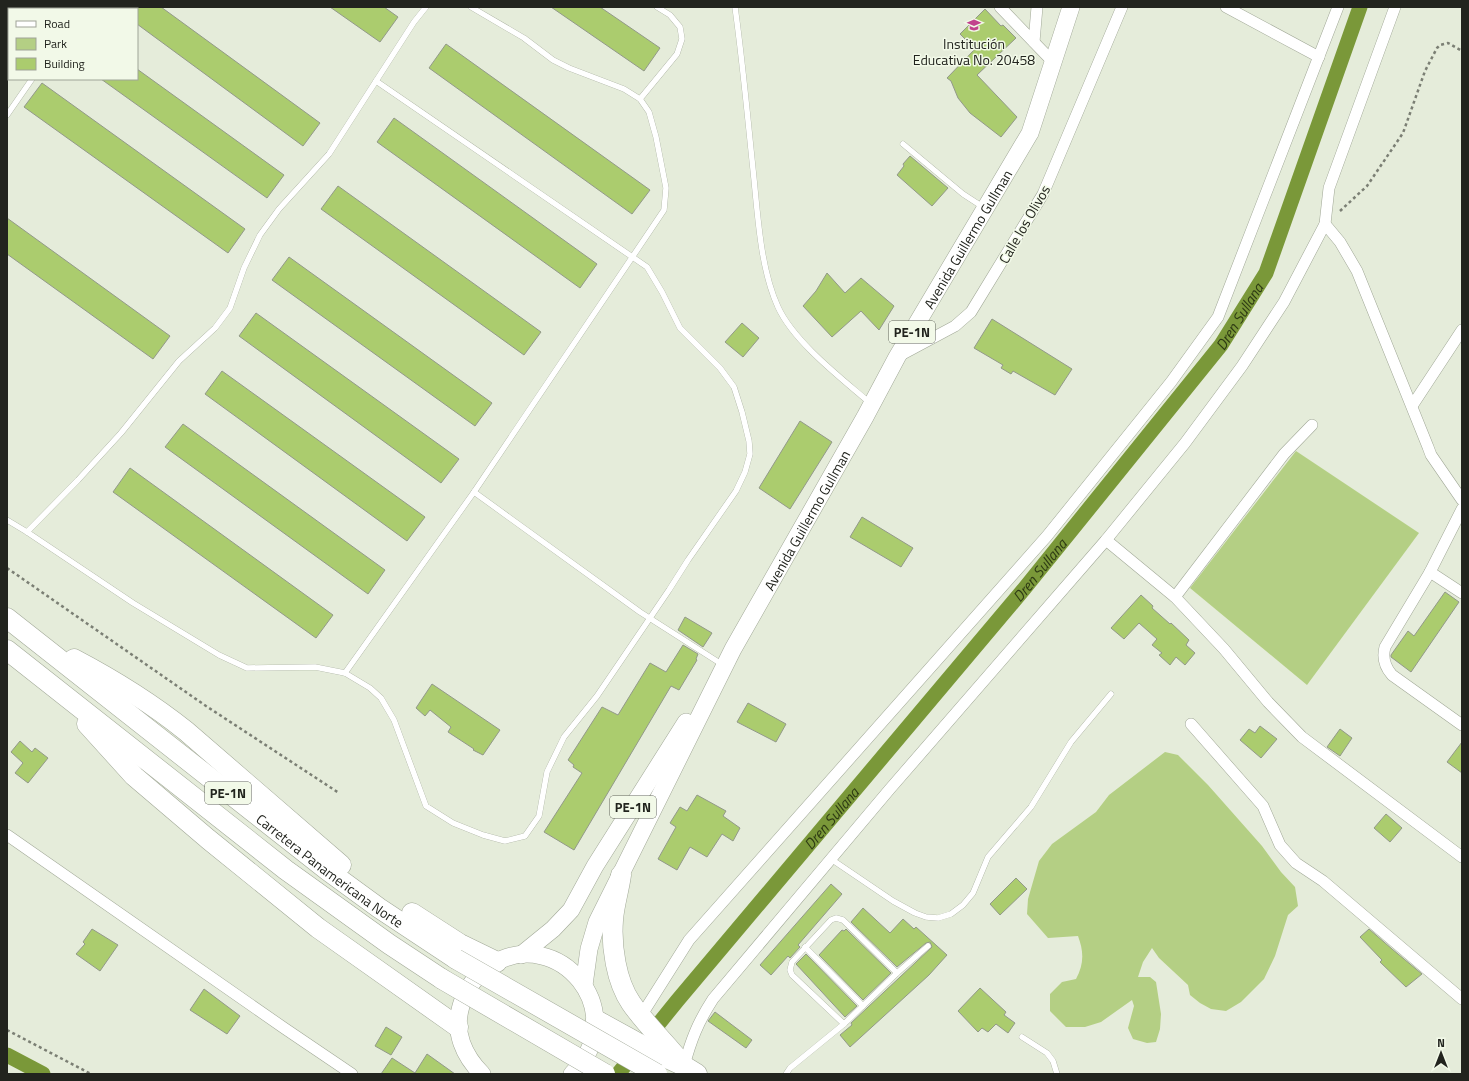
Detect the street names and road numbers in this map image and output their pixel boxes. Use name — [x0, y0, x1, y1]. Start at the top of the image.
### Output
street label: Avenida Guillermo Gullman — [918, 165, 1017, 312]
street label: Calle los Olivos — [993, 181, 1055, 267]
road number: PE-1N — [889, 321, 935, 343]
street label: Avenida Guillermo Gullman — [758, 446, 855, 594]
road number: PE-1N — [205, 782, 251, 804]
road number: PE-1N — [610, 796, 656, 818]
street label: Carretera Panamericana Norte — [252, 808, 408, 932]

